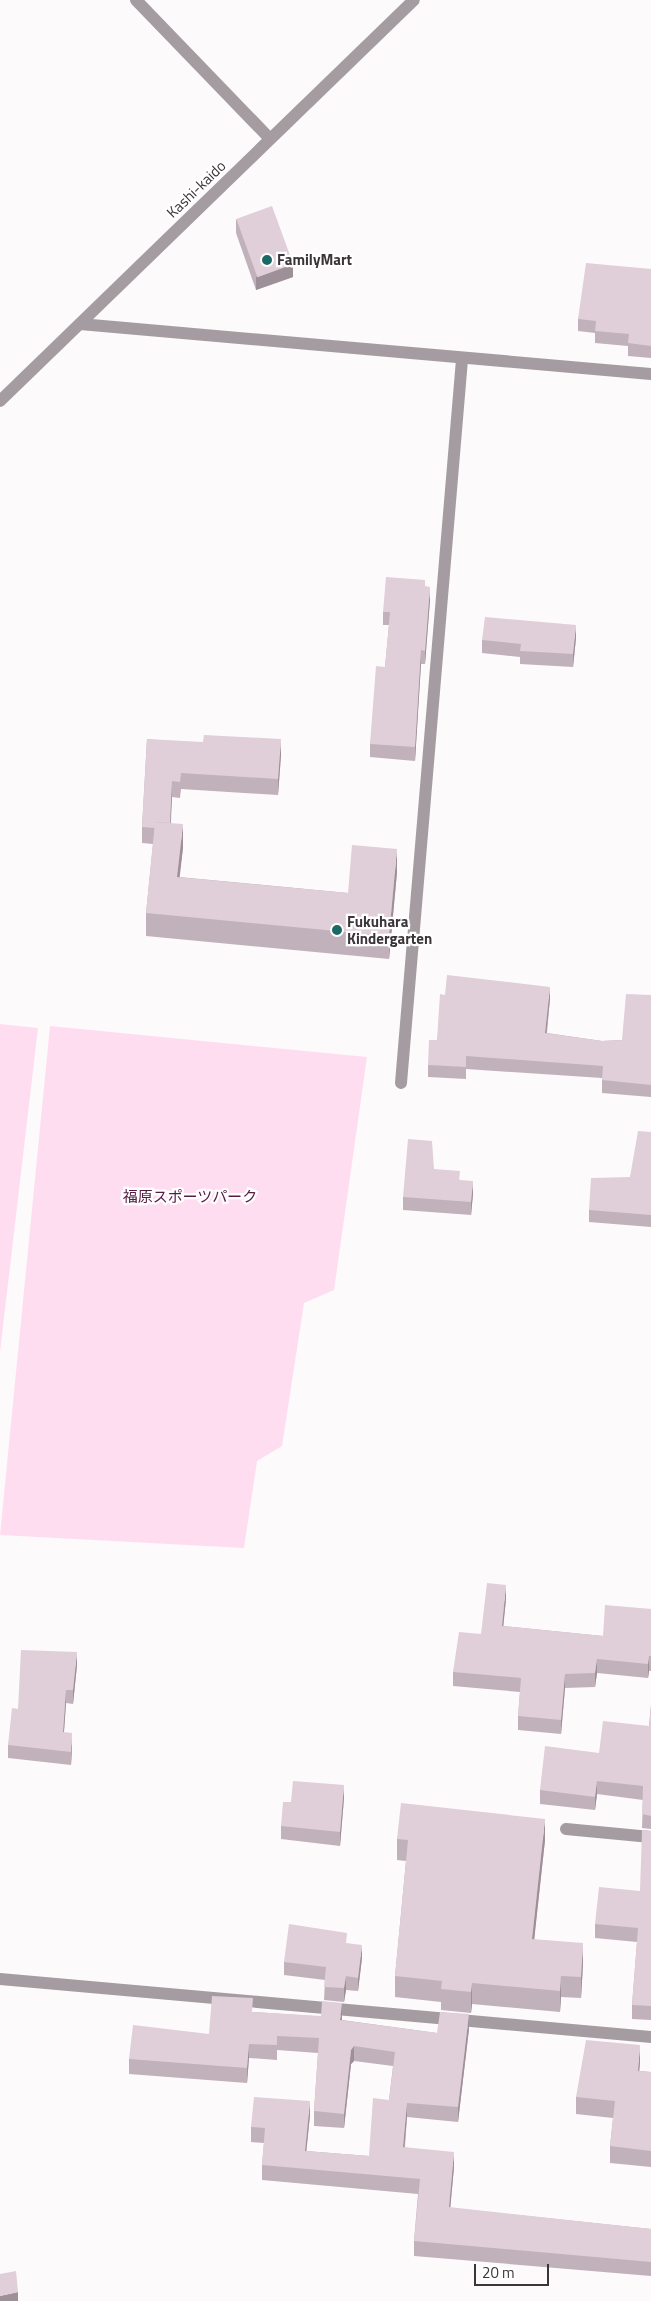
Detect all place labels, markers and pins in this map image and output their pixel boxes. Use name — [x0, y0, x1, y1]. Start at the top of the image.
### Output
place label: FamilyMart — [277, 251, 352, 269]
marker: FamilyMart — [261, 254, 273, 266]
place label: Fukuhara Kindergarten — [347, 912, 432, 947]
marker: Fukuhara Kindergarten — [331, 924, 343, 936]

